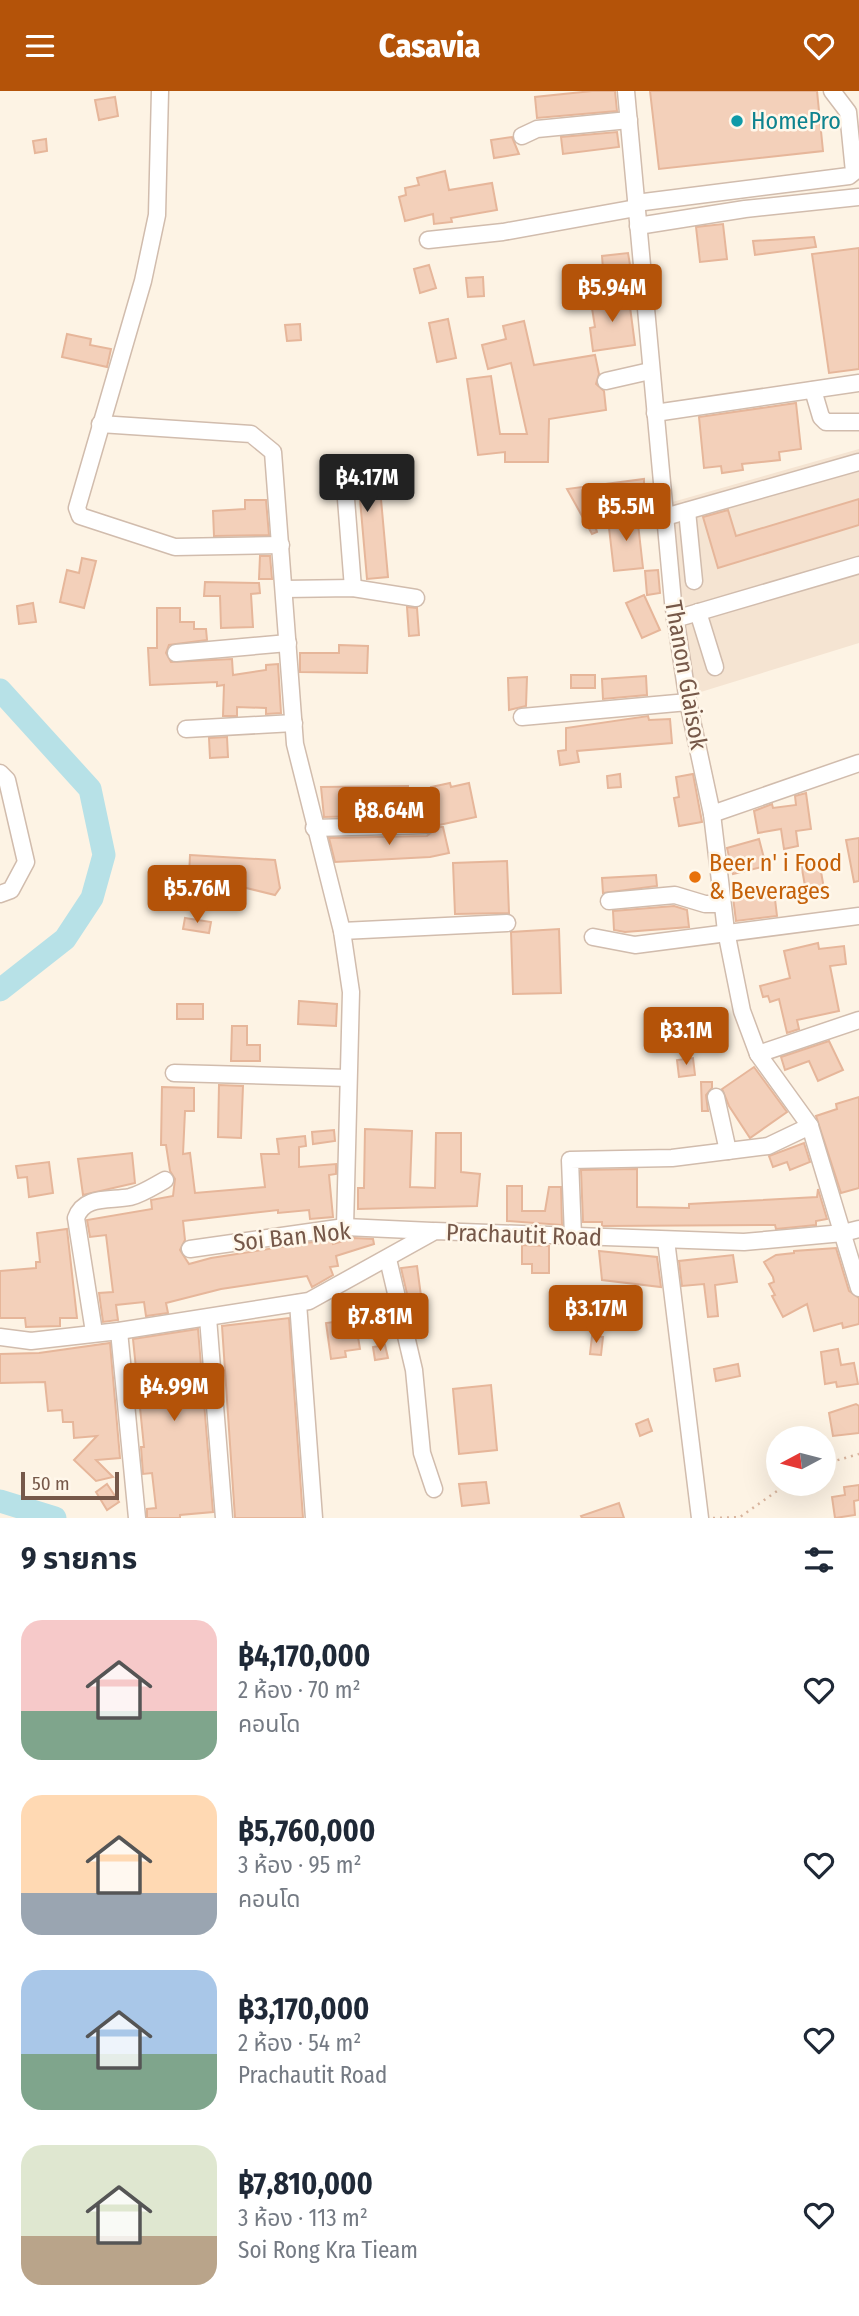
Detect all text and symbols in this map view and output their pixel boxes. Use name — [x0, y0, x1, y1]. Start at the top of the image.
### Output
icon: menu — [21, 27, 59, 65]
text: Casavia — [379, 27, 480, 65]
icon: heart — [800, 27, 838, 65]
place label: HomePro — [751, 107, 841, 135]
marker: HomePro — [729, 113, 745, 129]
pin: ฿5.94M — [555, 265, 669, 324]
text: ฿5.94M — [578, 273, 646, 301]
pin: ฿4.17M — [310, 455, 424, 514]
text: ฿4.17M — [335, 463, 399, 491]
pin: ฿5.5M — [577, 483, 675, 543]
text: ฿5.5M — [598, 492, 654, 520]
street label: Thanon Glaisok — [659, 598, 713, 753]
pin: ฿8.64M — [332, 787, 446, 847]
text: ฿8.64M — [354, 796, 424, 824]
place label: Beer n' i Food & Beverages — [709, 849, 842, 905]
pin: ฿5.76M — [140, 865, 254, 925]
marker: Beer n' i Food & Beverages — [687, 869, 703, 885]
text: ฿5.76M — [164, 874, 230, 902]
pin: ฿3.1M — [637, 1007, 735, 1067]
text: ฿3.1M — [660, 1016, 712, 1044]
street label: Soi Ban Nok — [232, 1217, 353, 1257]
street label: Prachautit Road — [446, 1218, 602, 1252]
pin: ฿3.17M — [539, 1285, 653, 1345]
pin: ฿7.81M — [323, 1293, 437, 1353]
text: ฿3.17M — [565, 1294, 627, 1322]
text: ฿7.81M — [348, 1302, 412, 1330]
pin: ฿4.99M — [117, 1363, 231, 1423]
text: ฿4.99M — [139, 1372, 209, 1400]
north arrow — [766, 1426, 836, 1496]
map controls — [766, 1426, 836, 1496]
scale bar — [21, 1469, 119, 1501]
text: 50 m — [32, 1472, 70, 1495]
text: 9 รายการ — [21, 1541, 137, 1577]
icon: filters — [800, 1541, 838, 1579]
text: ฿4,170,000 — [238, 1638, 370, 1674]
icon: home — [77, 1648, 161, 1732]
icon: heart — [800, 1671, 838, 1709]
text: 2 ห้อง · 70 m² — [238, 1676, 361, 1704]
text: คอนโด — [238, 1710, 300, 1738]
text: ฿5,760,000 — [238, 1813, 375, 1849]
icon: home — [77, 1823, 161, 1907]
icon: heart — [800, 1846, 838, 1884]
text: 3 ห้อง · 95 m² — [238, 1851, 362, 1879]
text: คอนโด — [238, 1885, 300, 1913]
text: ฿3,170,000 — [238, 1991, 369, 2027]
icon: home — [77, 1998, 161, 2082]
icon: heart — [800, 2021, 838, 2059]
text: 2 ห้อง · 54 m² — [238, 2029, 361, 2057]
text: Prachautit Road — [238, 2061, 387, 2089]
text: ฿7,810,000 — [238, 2166, 373, 2202]
icon: home — [77, 2173, 161, 2257]
icon: heart — [800, 2196, 838, 2234]
text: 3 ห้อง · 113 m² — [238, 2204, 368, 2232]
text: Soi Rong Kra Tieam — [238, 2236, 418, 2264]

